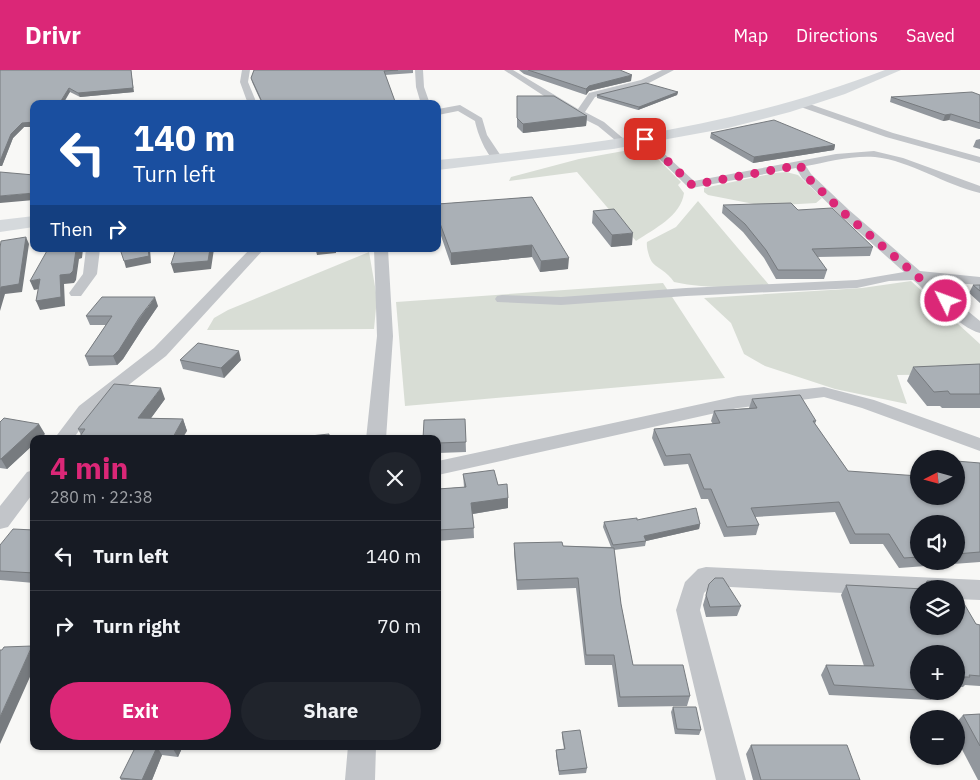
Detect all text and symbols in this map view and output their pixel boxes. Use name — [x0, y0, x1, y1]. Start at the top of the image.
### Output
text: Drivr — [25, 19, 81, 51]
text: Map — [733, 24, 768, 47]
text: Directions — [796, 24, 878, 47]
text: Saved — [906, 24, 955, 47]
text: 140 m — [133, 115, 236, 161]
pin — [624, 118, 666, 160]
icon: left — [50, 120, 115, 185]
icon: arrive — [631, 125, 659, 153]
text: Turn left — [133, 159, 216, 188]
icon: right — [103, 215, 131, 243]
text: Then — [50, 217, 93, 241]
position arrow — [919, 274, 971, 326]
text: 4 min — [50, 448, 128, 487]
north arrow — [910, 450, 965, 505]
map controls — [910, 450, 965, 765]
button: close — [369, 452, 421, 504]
text: 280 m · 22:38 — [50, 487, 152, 507]
button: sound — [910, 515, 965, 570]
icon: left — [50, 542, 78, 570]
text: Turn left — [93, 544, 169, 568]
text: 140 m — [366, 544, 421, 568]
button: layers — [910, 580, 965, 635]
icon: right — [50, 612, 78, 640]
text: Turn right — [93, 614, 180, 638]
text: 70 m — [377, 614, 421, 638]
button: + — [910, 645, 965, 700]
button: Exit — [50, 682, 231, 740]
button: Share — [241, 682, 421, 740]
button: − — [910, 710, 965, 765]

